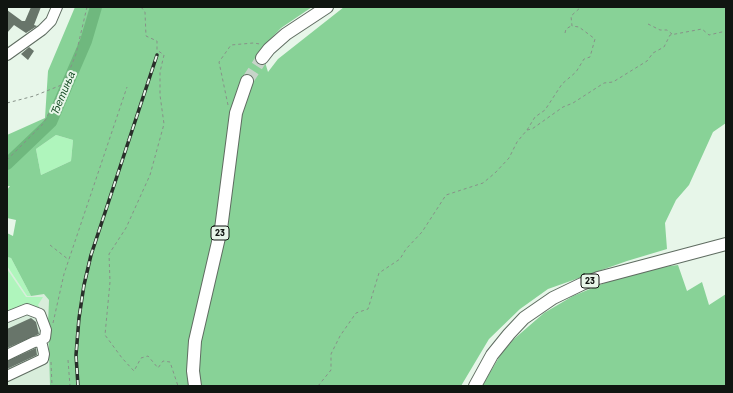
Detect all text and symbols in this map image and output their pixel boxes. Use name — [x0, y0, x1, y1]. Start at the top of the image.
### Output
water label: Ђетиња — [48, 69, 78, 117]
road number: 23 — [211, 226, 229, 240]
road number: 23 — [581, 274, 599, 288]

